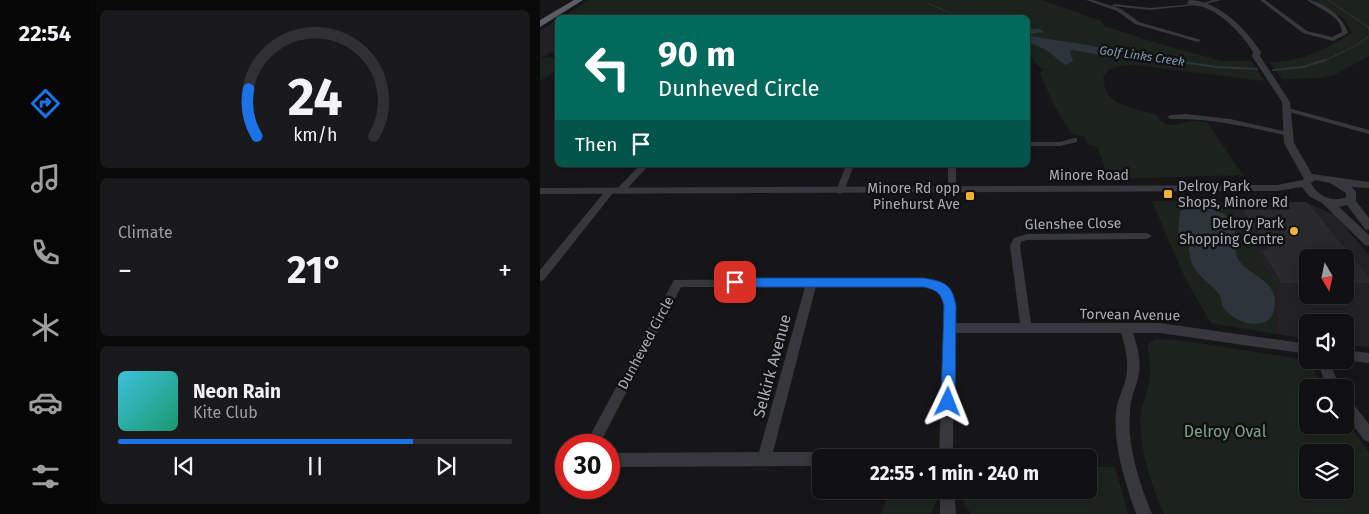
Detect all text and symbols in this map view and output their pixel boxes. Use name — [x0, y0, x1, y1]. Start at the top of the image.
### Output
text: 22:54 — [19, 20, 71, 47]
text: 90 m — [658, 33, 736, 75]
icon: left — [575, 35, 640, 100]
water label: Golf Links Creek — [1098, 43, 1186, 69]
text: 24 — [288, 66, 342, 129]
text: Dunheved Circle — [658, 75, 820, 102]
icon: directions — [28, 86, 63, 121]
text: km/h — [293, 124, 337, 146]
icon: arrive — [627, 130, 655, 158]
text: Then — [575, 133, 617, 156]
icon: music — [28, 161, 63, 196]
street label: Minore Road — [1049, 167, 1129, 184]
place label: Delroy Park Shops, Minore Rd — [1178, 178, 1288, 211]
place label: Minore Rd opp Pinehurst Ave — [867, 180, 960, 213]
marker: Delroy Park Shops, Minore Rd — [1162, 188, 1174, 200]
marker: Minore Rd opp Pinehurst Ave — [964, 190, 976, 202]
street label: Glenshee Close — [1025, 215, 1121, 233]
place label: Delroy Park Shopping Centre — [1179, 215, 1285, 248]
text: Climate — [118, 223, 173, 242]
marker: Delroy Park Shopping Centre — [1288, 225, 1300, 237]
icon: phone — [28, 235, 63, 270]
text: 21° — [287, 247, 343, 293]
north arrow — [1299, 249, 1354, 304]
map controls — [1299, 249, 1354, 499]
text: − — [118, 254, 132, 287]
text: + — [498, 254, 512, 287]
pin — [714, 261, 756, 303]
icon: arrive — [721, 268, 749, 296]
street label: Dunheved Circle — [614, 294, 678, 392]
street label: Torvean Avenue — [1080, 306, 1180, 324]
icon: climate — [28, 310, 63, 345]
street label: Selkirk Avenue — [749, 312, 795, 420]
button: sound — [1299, 314, 1354, 369]
position arrow — [921, 375, 973, 427]
button: search — [1299, 379, 1354, 434]
text: Neon Rain — [193, 380, 281, 403]
icon: car — [28, 385, 63, 420]
text: Kite Club — [193, 403, 258, 422]
park label: Delroy Oval — [1184, 422, 1267, 441]
speed limit sign: 30 — [555, 434, 620, 499]
button: layers — [1299, 444, 1354, 499]
icon: previous — [170, 452, 198, 480]
icon: pause — [301, 452, 329, 480]
icon: next — [432, 452, 460, 480]
icon: filters — [28, 459, 63, 494]
text: 22:55 · 1 min · 240 m — [870, 462, 1039, 485]

